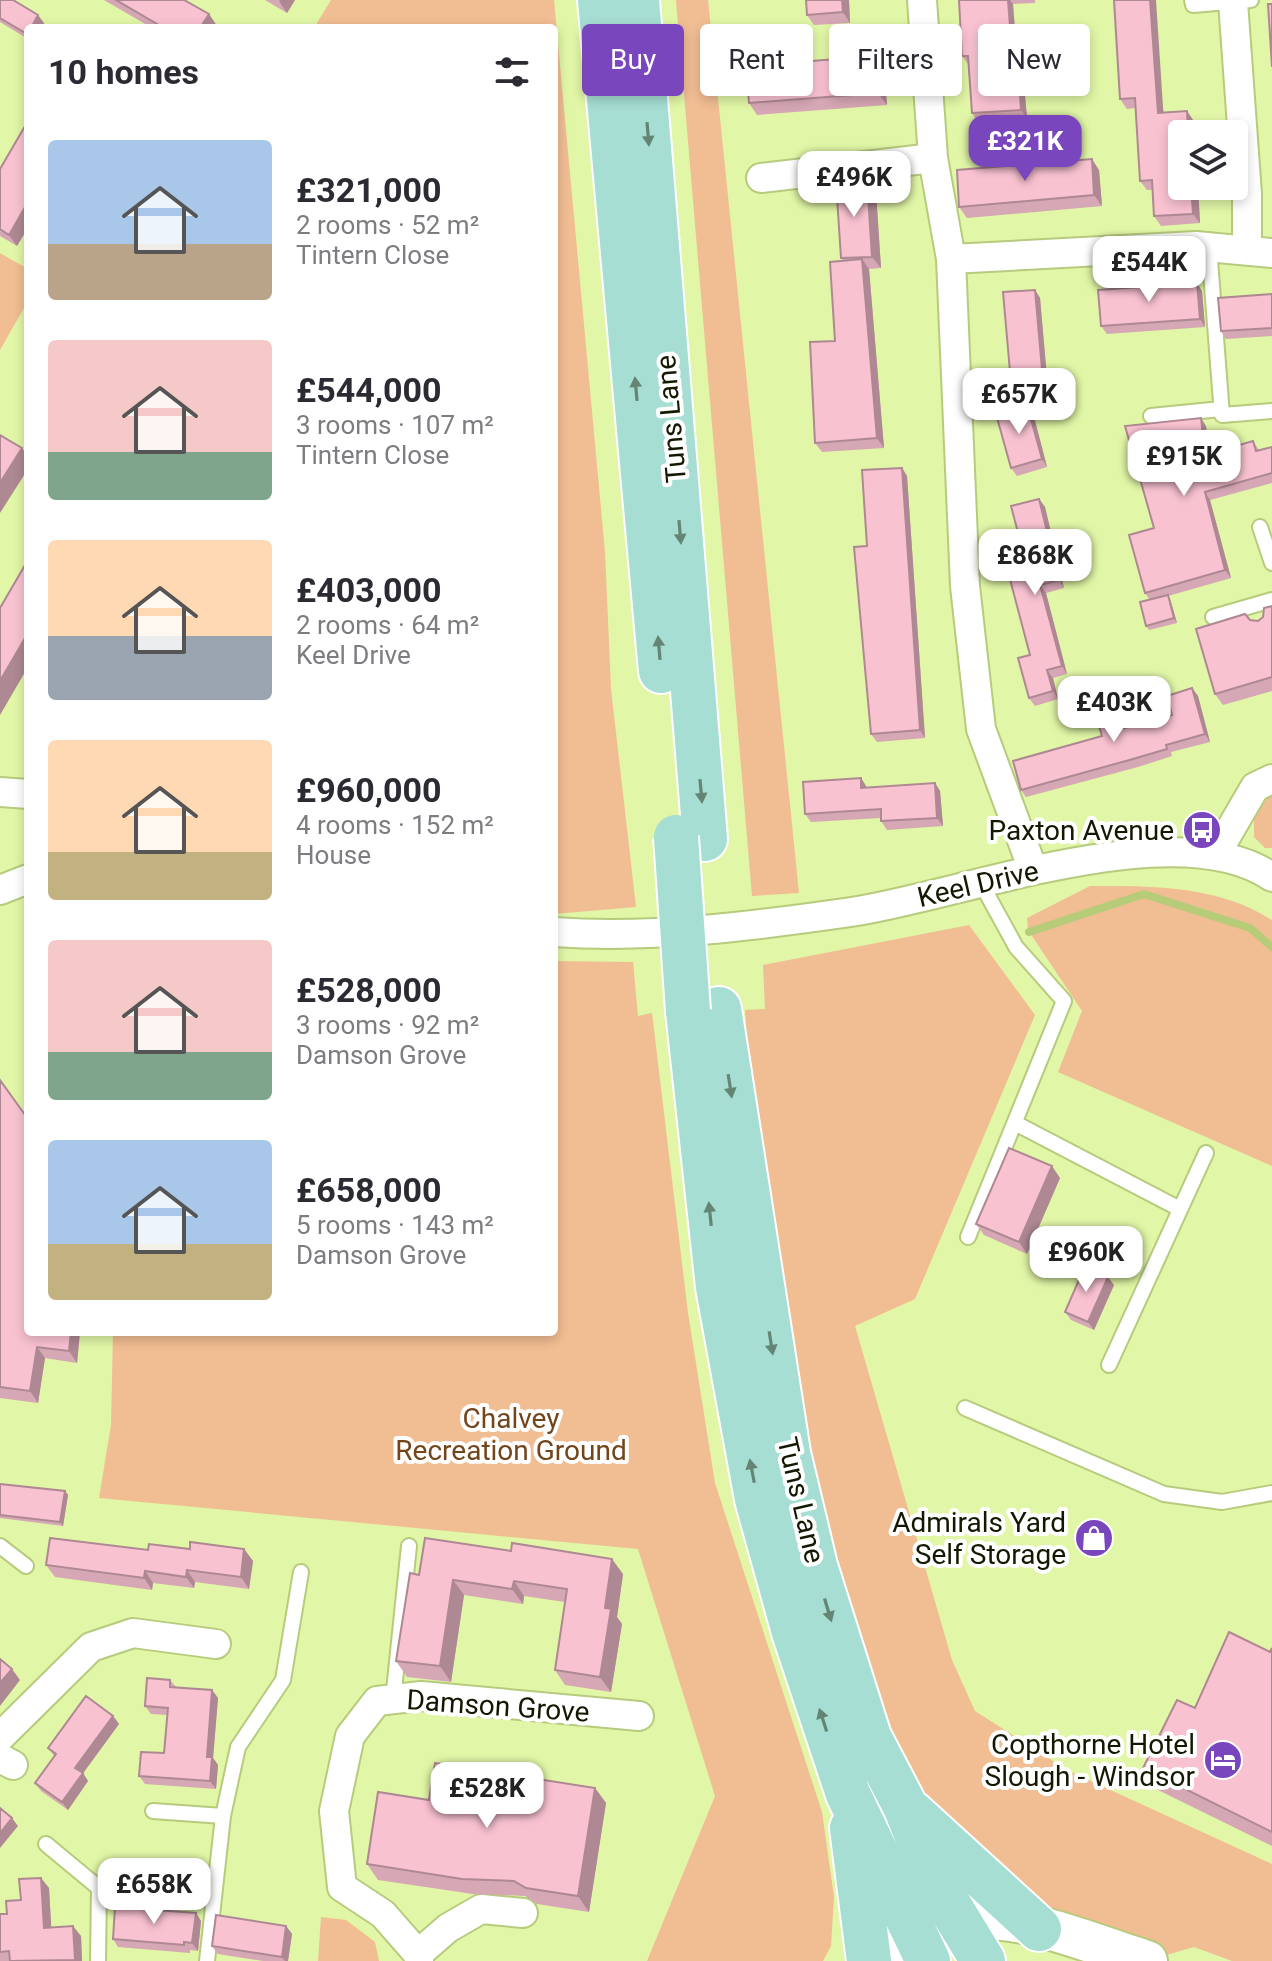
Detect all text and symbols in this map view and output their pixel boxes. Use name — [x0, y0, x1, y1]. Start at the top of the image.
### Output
chip: Buy — [582, 24, 684, 96]
chip: Rent — [700, 24, 813, 96]
chip: Filters — [829, 24, 962, 96]
chip: New — [978, 24, 1090, 96]
icon: filters — [490, 50, 534, 94]
text: 10 homes — [48, 52, 199, 92]
pin: £321K — [969, 115, 1081, 183]
map controls — [1168, 120, 1248, 200]
button: layers — [1168, 120, 1248, 200]
one-way arrow — [642, 122, 655, 147]
text: £321K — [987, 126, 1063, 156]
pin: £496K — [798, 151, 910, 219]
text: £496K — [816, 162, 892, 192]
text: £321,000 — [296, 170, 442, 210]
icon: home — [112, 172, 208, 268]
text: 2 rooms · 52 m² — [296, 210, 479, 240]
pin: £544K — [1093, 236, 1205, 304]
text: Tintern Close — [296, 240, 449, 270]
text: £544K — [1111, 247, 1187, 277]
street label: Tuns Lane — [649, 354, 693, 484]
pin: £657K — [963, 368, 1075, 436]
text: £544,000 — [296, 370, 442, 410]
icon: home — [112, 372, 208, 468]
one-way arrow — [629, 376, 642, 401]
text: £657K — [981, 379, 1057, 409]
text: 3 rooms · 107 m² — [296, 410, 494, 440]
pin: £915K — [1128, 430, 1240, 498]
text: Tintern Close — [296, 440, 449, 470]
text: £915K — [1146, 441, 1222, 471]
one-way arrow — [674, 520, 687, 545]
pin: £868K — [979, 529, 1091, 597]
text: £868K — [997, 540, 1073, 570]
text: £403,000 — [296, 570, 442, 610]
icon: home — [112, 572, 208, 668]
text: 2 rooms · 64 m² — [296, 610, 479, 640]
one-way arrow — [652, 635, 665, 660]
text: Keel Drive — [296, 640, 411, 670]
pin: £403K — [1058, 676, 1170, 744]
text: £403K — [1076, 687, 1152, 717]
text: £960,000 — [296, 770, 442, 810]
icon: home — [112, 772, 208, 868]
one-way arrow — [695, 779, 708, 804]
bus stop icon: Paxton Avenue — [1181, 809, 1223, 851]
text: 4 rooms · 152 m² — [296, 810, 494, 840]
place label: Paxton Avenue — [989, 814, 1174, 847]
text: House — [296, 840, 371, 870]
street label: Keel Drive — [914, 854, 1042, 914]
text: £528,000 — [296, 970, 442, 1010]
icon: home — [112, 972, 208, 1068]
text: 3 rooms · 92 m² — [296, 1010, 479, 1040]
text: Damson Grove — [296, 1040, 466, 1070]
one-way arrow — [725, 1074, 737, 1099]
text: £658,000 — [296, 1170, 442, 1210]
icon: home — [112, 1172, 208, 1268]
one-way arrow — [703, 1201, 716, 1226]
text: 5 rooms · 143 m² — [296, 1210, 494, 1240]
pin: £960K — [1030, 1226, 1142, 1294]
text: £960K — [1048, 1237, 1124, 1267]
text: Damson Grove — [296, 1240, 466, 1270]
one-way arrow — [765, 1331, 777, 1356]
park label: Chalvey Recreation Ground — [395, 1402, 627, 1467]
street label: Tuns Lane — [770, 1434, 832, 1566]
one-way arrow — [745, 1458, 758, 1483]
place label: Admirals Yard Self Storage — [892, 1506, 1066, 1571]
shop icon: Admirals Yard Self Storage — [1073, 1517, 1115, 1559]
one-way arrow — [822, 1598, 835, 1622]
street label: Damson Grove — [405, 1683, 591, 1729]
one-way arrow — [817, 1708, 829, 1732]
place label: Copthorne Hotel Slough - Windsor — [985, 1728, 1195, 1793]
hotel icon: Copthorne Hotel Slough - Windsor — [1202, 1739, 1244, 1781]
pin: £528K — [431, 1762, 543, 1830]
text: £528K — [449, 1773, 525, 1803]
pin: £658K — [98, 1858, 210, 1926]
text: £658K — [116, 1869, 192, 1899]

